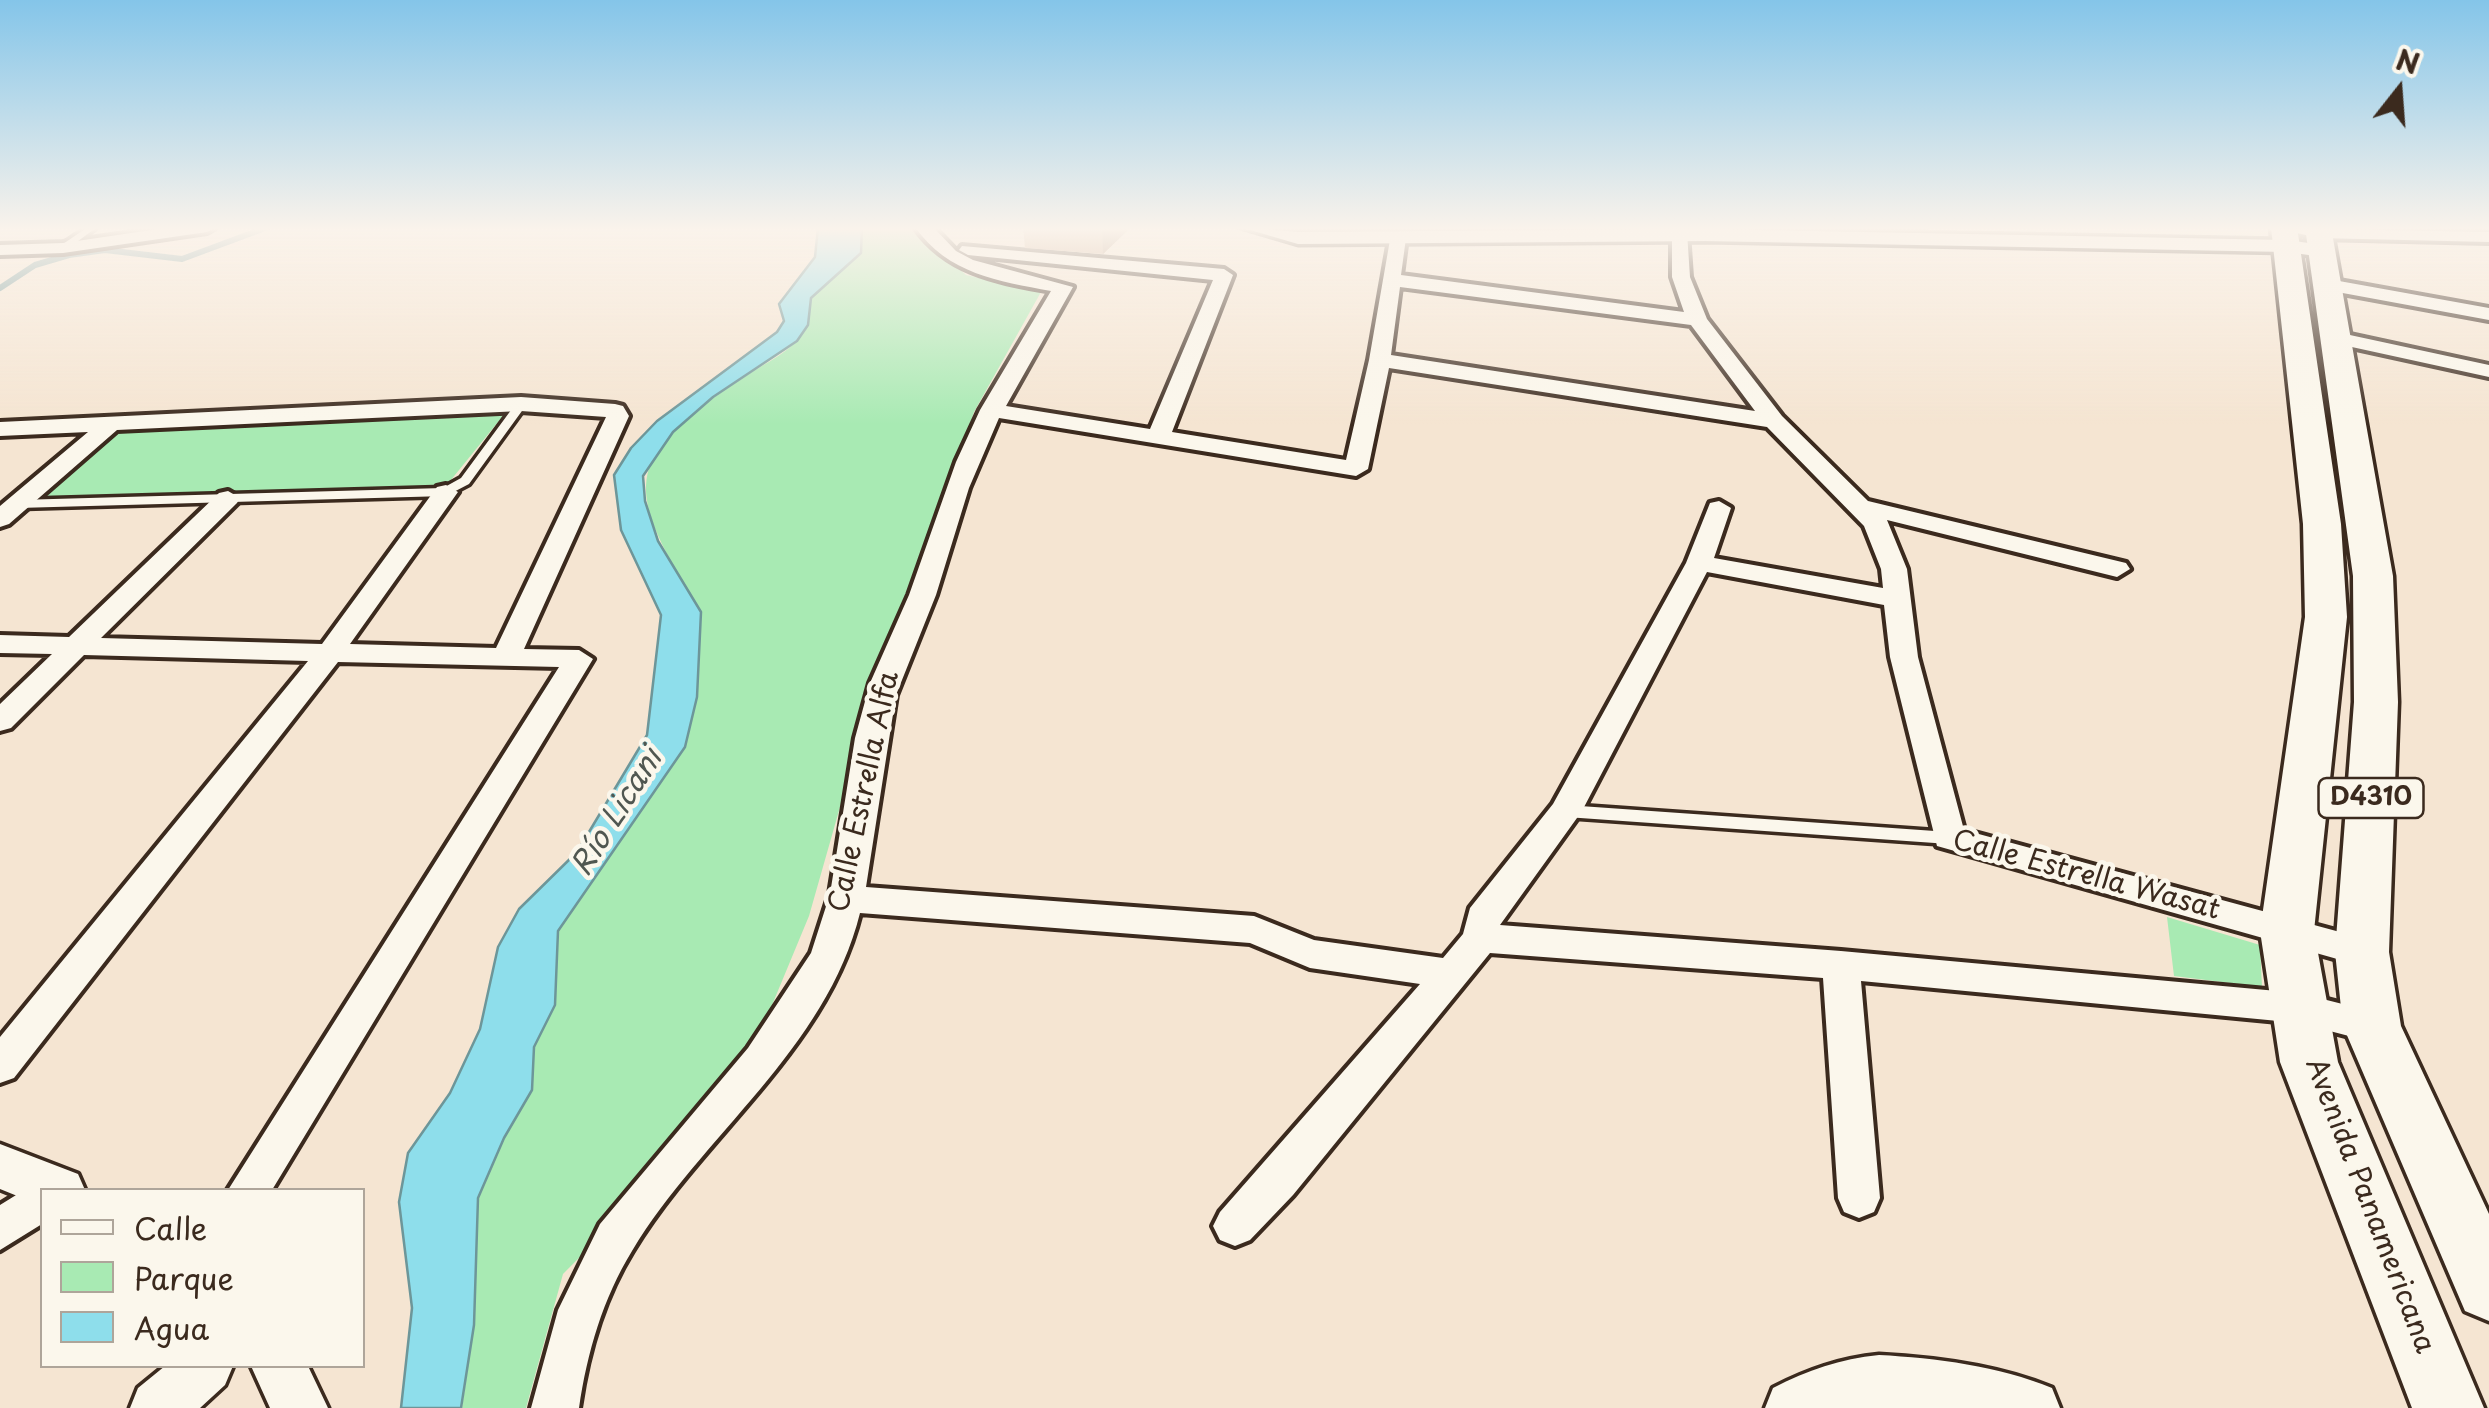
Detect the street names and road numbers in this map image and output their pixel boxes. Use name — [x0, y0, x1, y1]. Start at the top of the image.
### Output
street label: Calle Estrella Alfa — [823, 669, 907, 915]
road number: D4310 — [2318, 778, 2424, 818]
street label: Calle Estrella Wasat — [1949, 824, 2223, 928]
street label: Avenida Panamericana — [2297, 1054, 2441, 1358]

